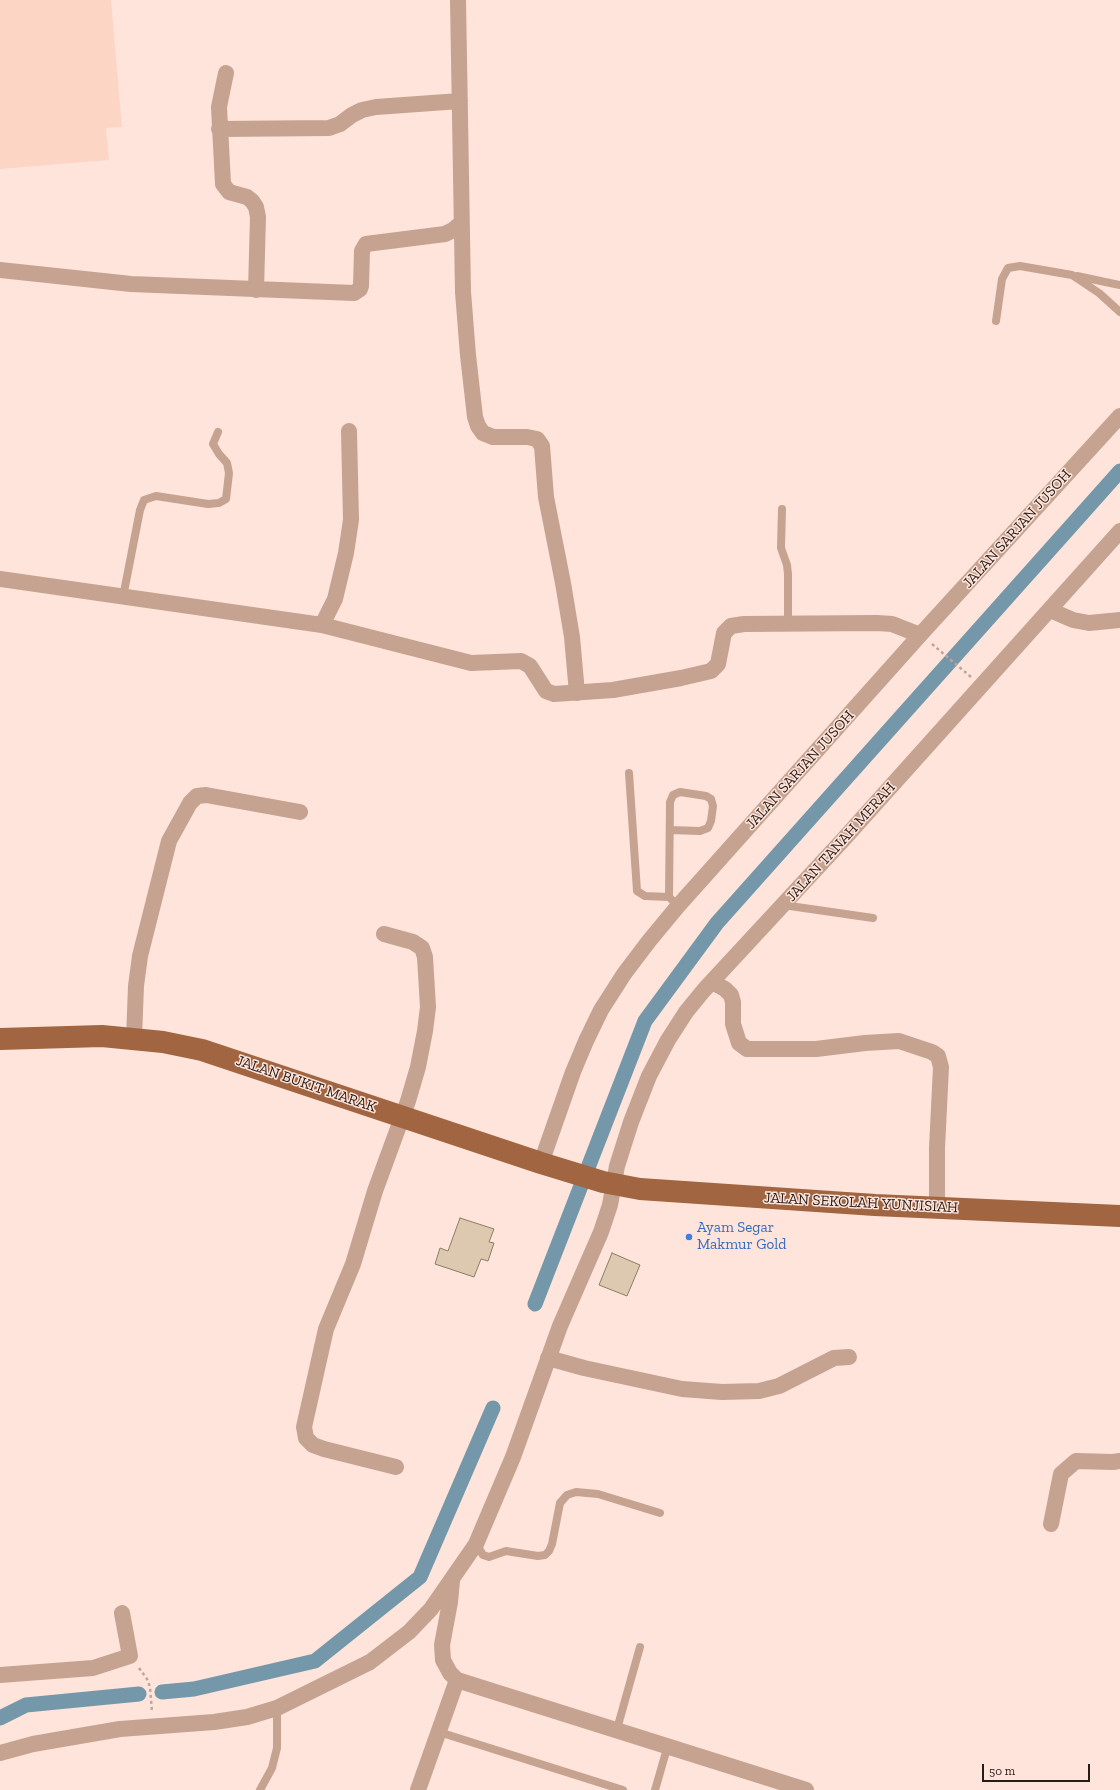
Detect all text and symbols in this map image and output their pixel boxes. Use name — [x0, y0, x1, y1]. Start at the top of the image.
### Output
street label: JALAN SARJAN JUSOH — [959, 466, 1075, 592]
street label: JALAN SARJAN JUSOH — [742, 707, 858, 833]
street label: JALAN TANAH MERAH — [783, 779, 899, 905]
street label: JALAN BUKIT MARAK — [234, 1052, 378, 1116]
street label: JALAN SEKOLAH YUNJISIAH — [764, 1189, 958, 1217]
place label: Ayam Segar Makmur Gold — [697, 1219, 786, 1254]
marker: Ayam Segar Makmur Gold — [684, 1232, 694, 1242]
scale bar — [984, 1756, 1092, 1782]
text: 50 m — [989, 1764, 1015, 1778]

